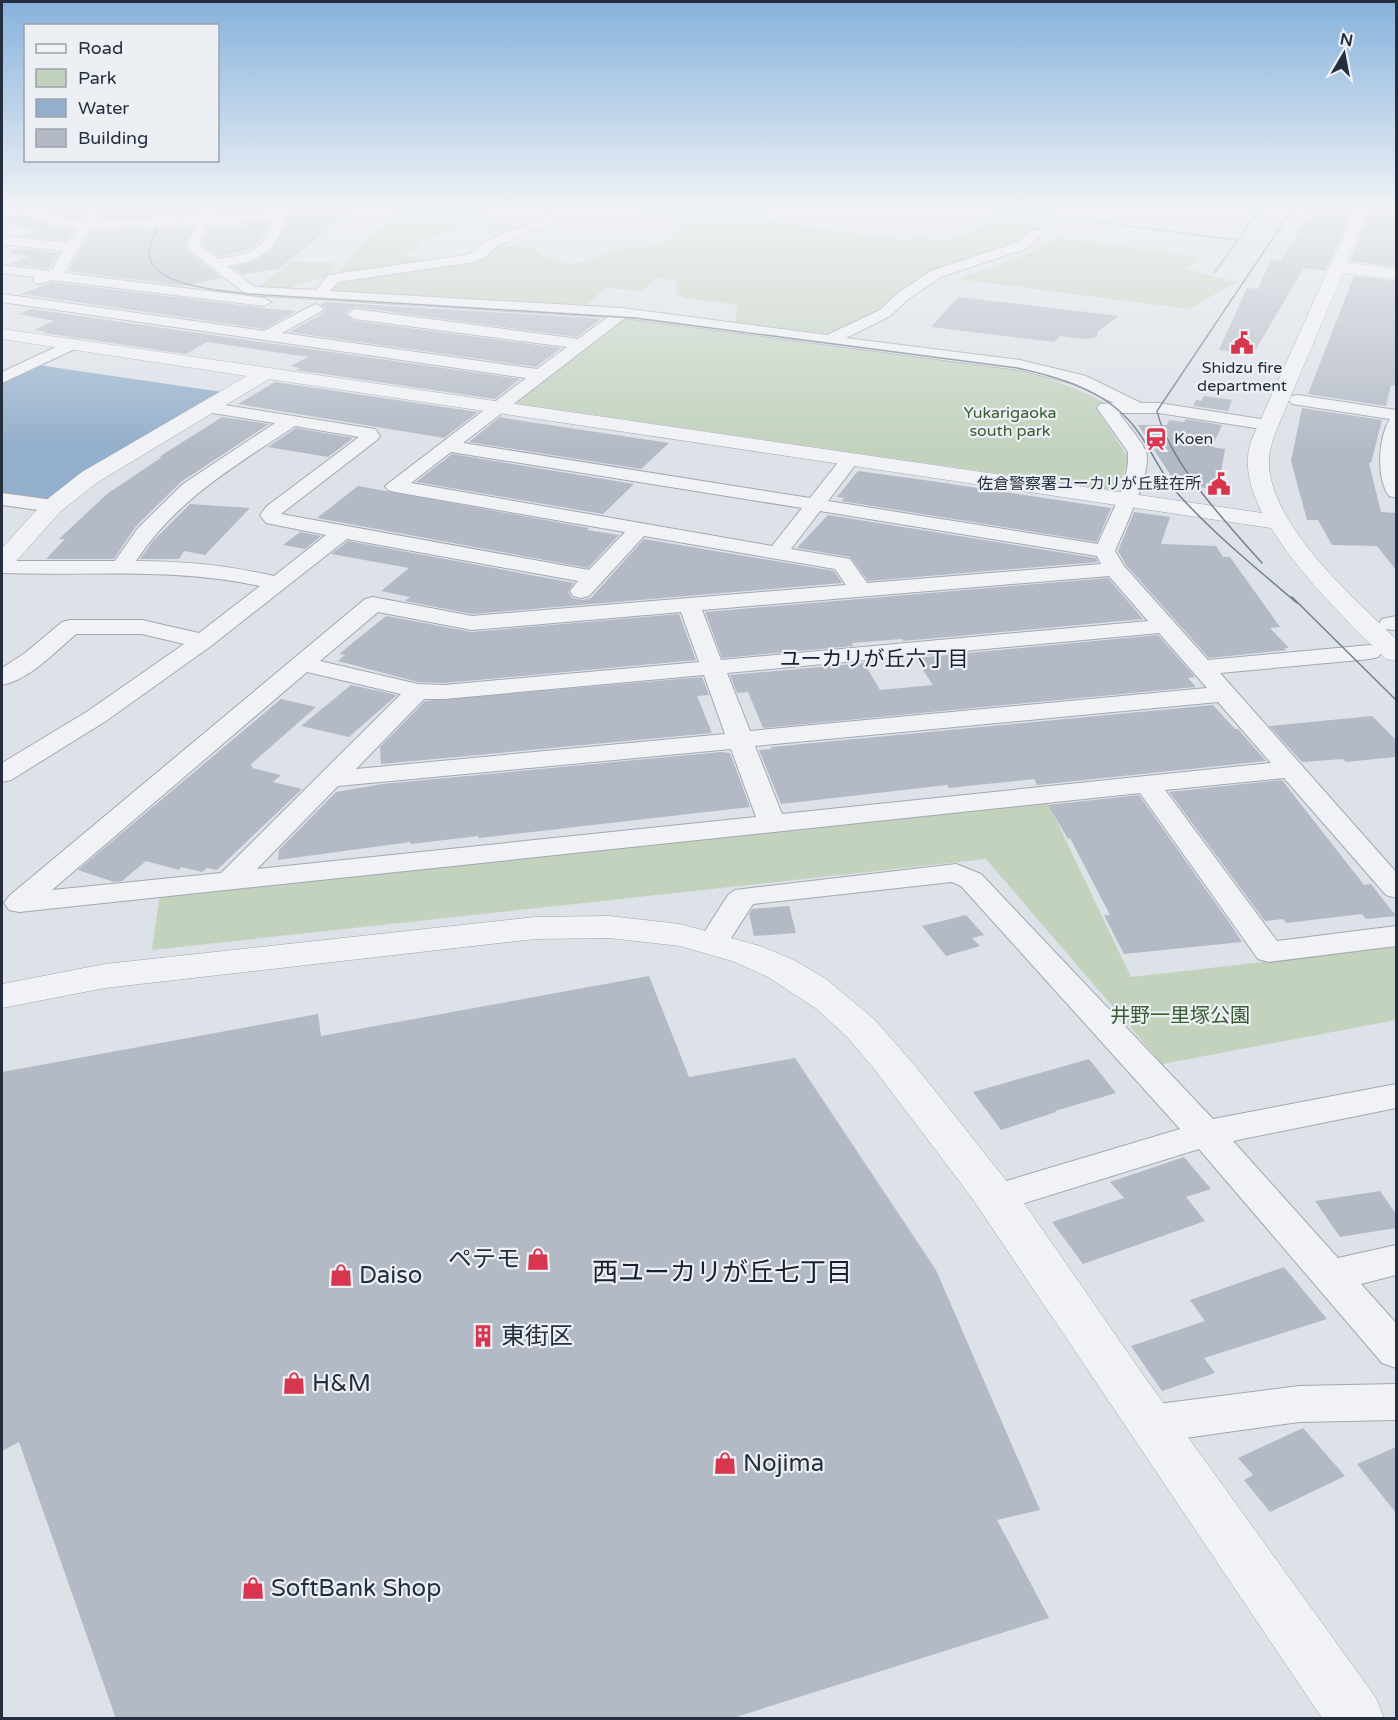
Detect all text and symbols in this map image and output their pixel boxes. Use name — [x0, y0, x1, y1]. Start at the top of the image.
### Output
legend — [24, 24, 219, 162]
north arrow — [1314, 24, 1374, 84]
text: N — [1338, 29, 1354, 51]
text: Road — [78, 37, 123, 59]
text: Park — [78, 67, 117, 89]
text: Water — [78, 97, 129, 119]
text: Building — [78, 127, 148, 149]
public building icon: Shidzu fire department — [1229, 330, 1255, 356]
place label: Shidzu fire department — [1197, 358, 1287, 396]
park label: Yukarigaoka south park — [964, 403, 1056, 441]
station icon: Koen — [1143, 426, 1169, 452]
place label: Koen — [1174, 429, 1213, 449]
public building icon: 佐倉警察署ユーカリが丘駐在所 — [1206, 471, 1232, 497]
place label: 佐倉警察署ユーカリが丘駐在所 — [977, 474, 1201, 494]
district label: ユーカリが丘六丁目 — [780, 647, 969, 672]
park label: 井野一里塚公園 — [1110, 1004, 1250, 1028]
place label: ペテモ — [448, 1245, 520, 1274]
shop icon: ペテモ — [525, 1246, 551, 1272]
district label: 西ユーカリが丘七丁目 — [592, 1257, 852, 1288]
place label: Daiso — [359, 1261, 422, 1290]
shop icon: Daiso — [328, 1262, 354, 1288]
place label: 東街区 — [501, 1322, 573, 1351]
building icon: 東街区 — [470, 1323, 496, 1349]
place label: H&M — [312, 1369, 371, 1398]
shop icon: H&M — [281, 1370, 307, 1396]
place label: Nojima — [743, 1449, 824, 1478]
shop icon: Nojima — [712, 1450, 738, 1476]
place label: SoftBank Shop — [271, 1574, 441, 1603]
shop icon: SoftBank Shop — [240, 1575, 266, 1601]

